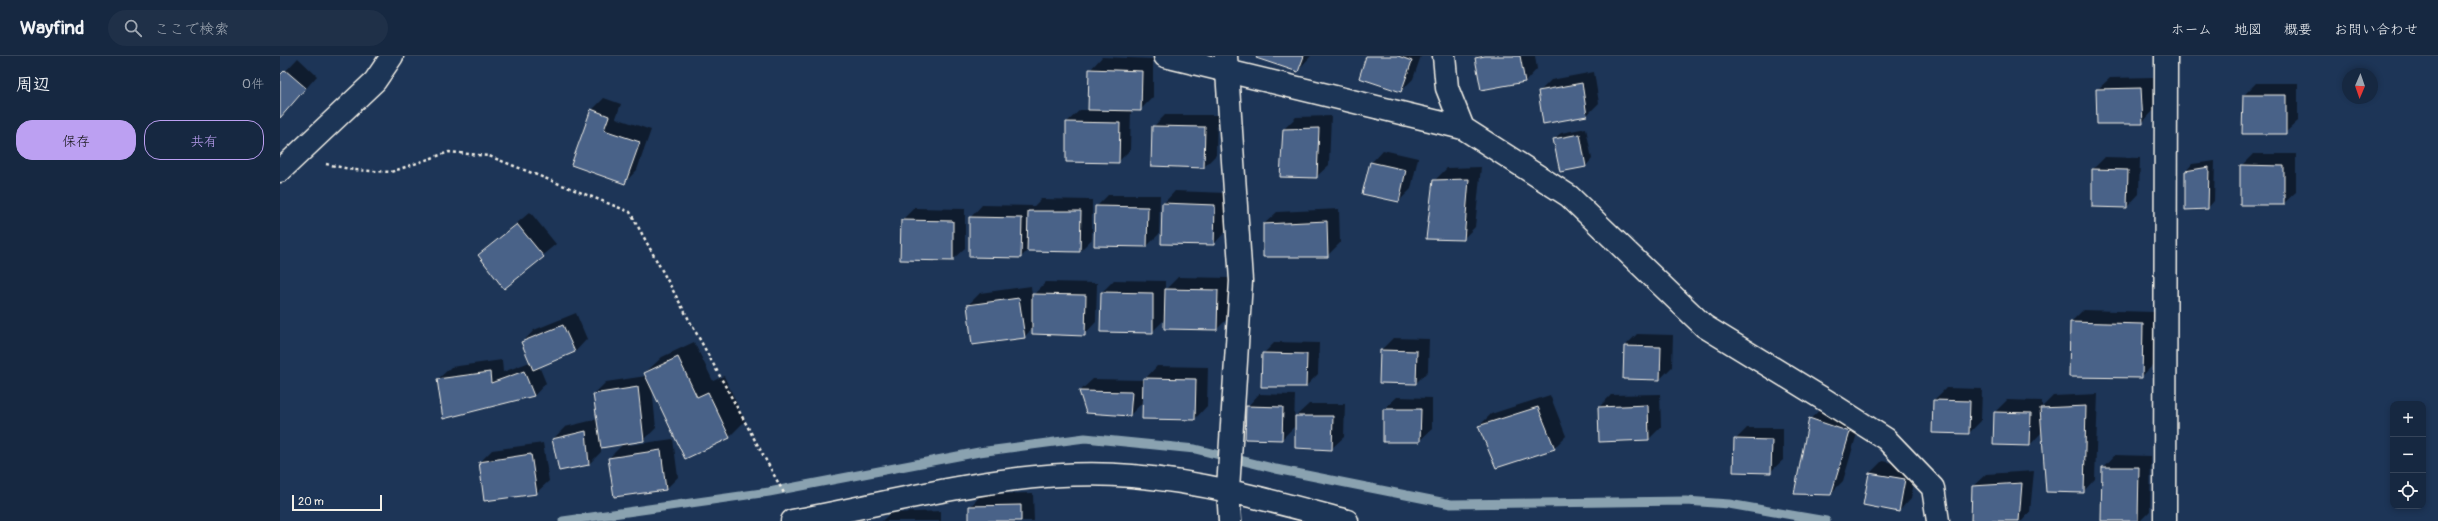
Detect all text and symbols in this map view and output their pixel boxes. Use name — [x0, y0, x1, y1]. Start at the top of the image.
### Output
search box — [108, 10, 388, 46]
text: Wayfind — [20, 16, 84, 40]
icon: search — [122, 17, 144, 39]
text: ここで検索 — [154, 20, 229, 39]
text: ホーム — [2171, 21, 2212, 38]
text: 地図 — [2234, 21, 2262, 38]
text: 概要 — [2284, 21, 2312, 38]
text: お問い合わせ — [2334, 21, 2418, 38]
north arrow — [2342, 68, 2378, 104]
text: 周辺 — [16, 74, 50, 95]
text: 0件 — [242, 76, 264, 92]
button: 保存 — [16, 120, 136, 160]
button: 共有 — [144, 120, 264, 160]
map controls — [2390, 401, 2426, 509]
button: + — [2390, 401, 2426, 437]
button: − — [2390, 437, 2426, 473]
button: locate — [2390, 473, 2426, 509]
scale bar — [292, 493, 382, 512]
text: 20 m — [298, 495, 324, 508]

